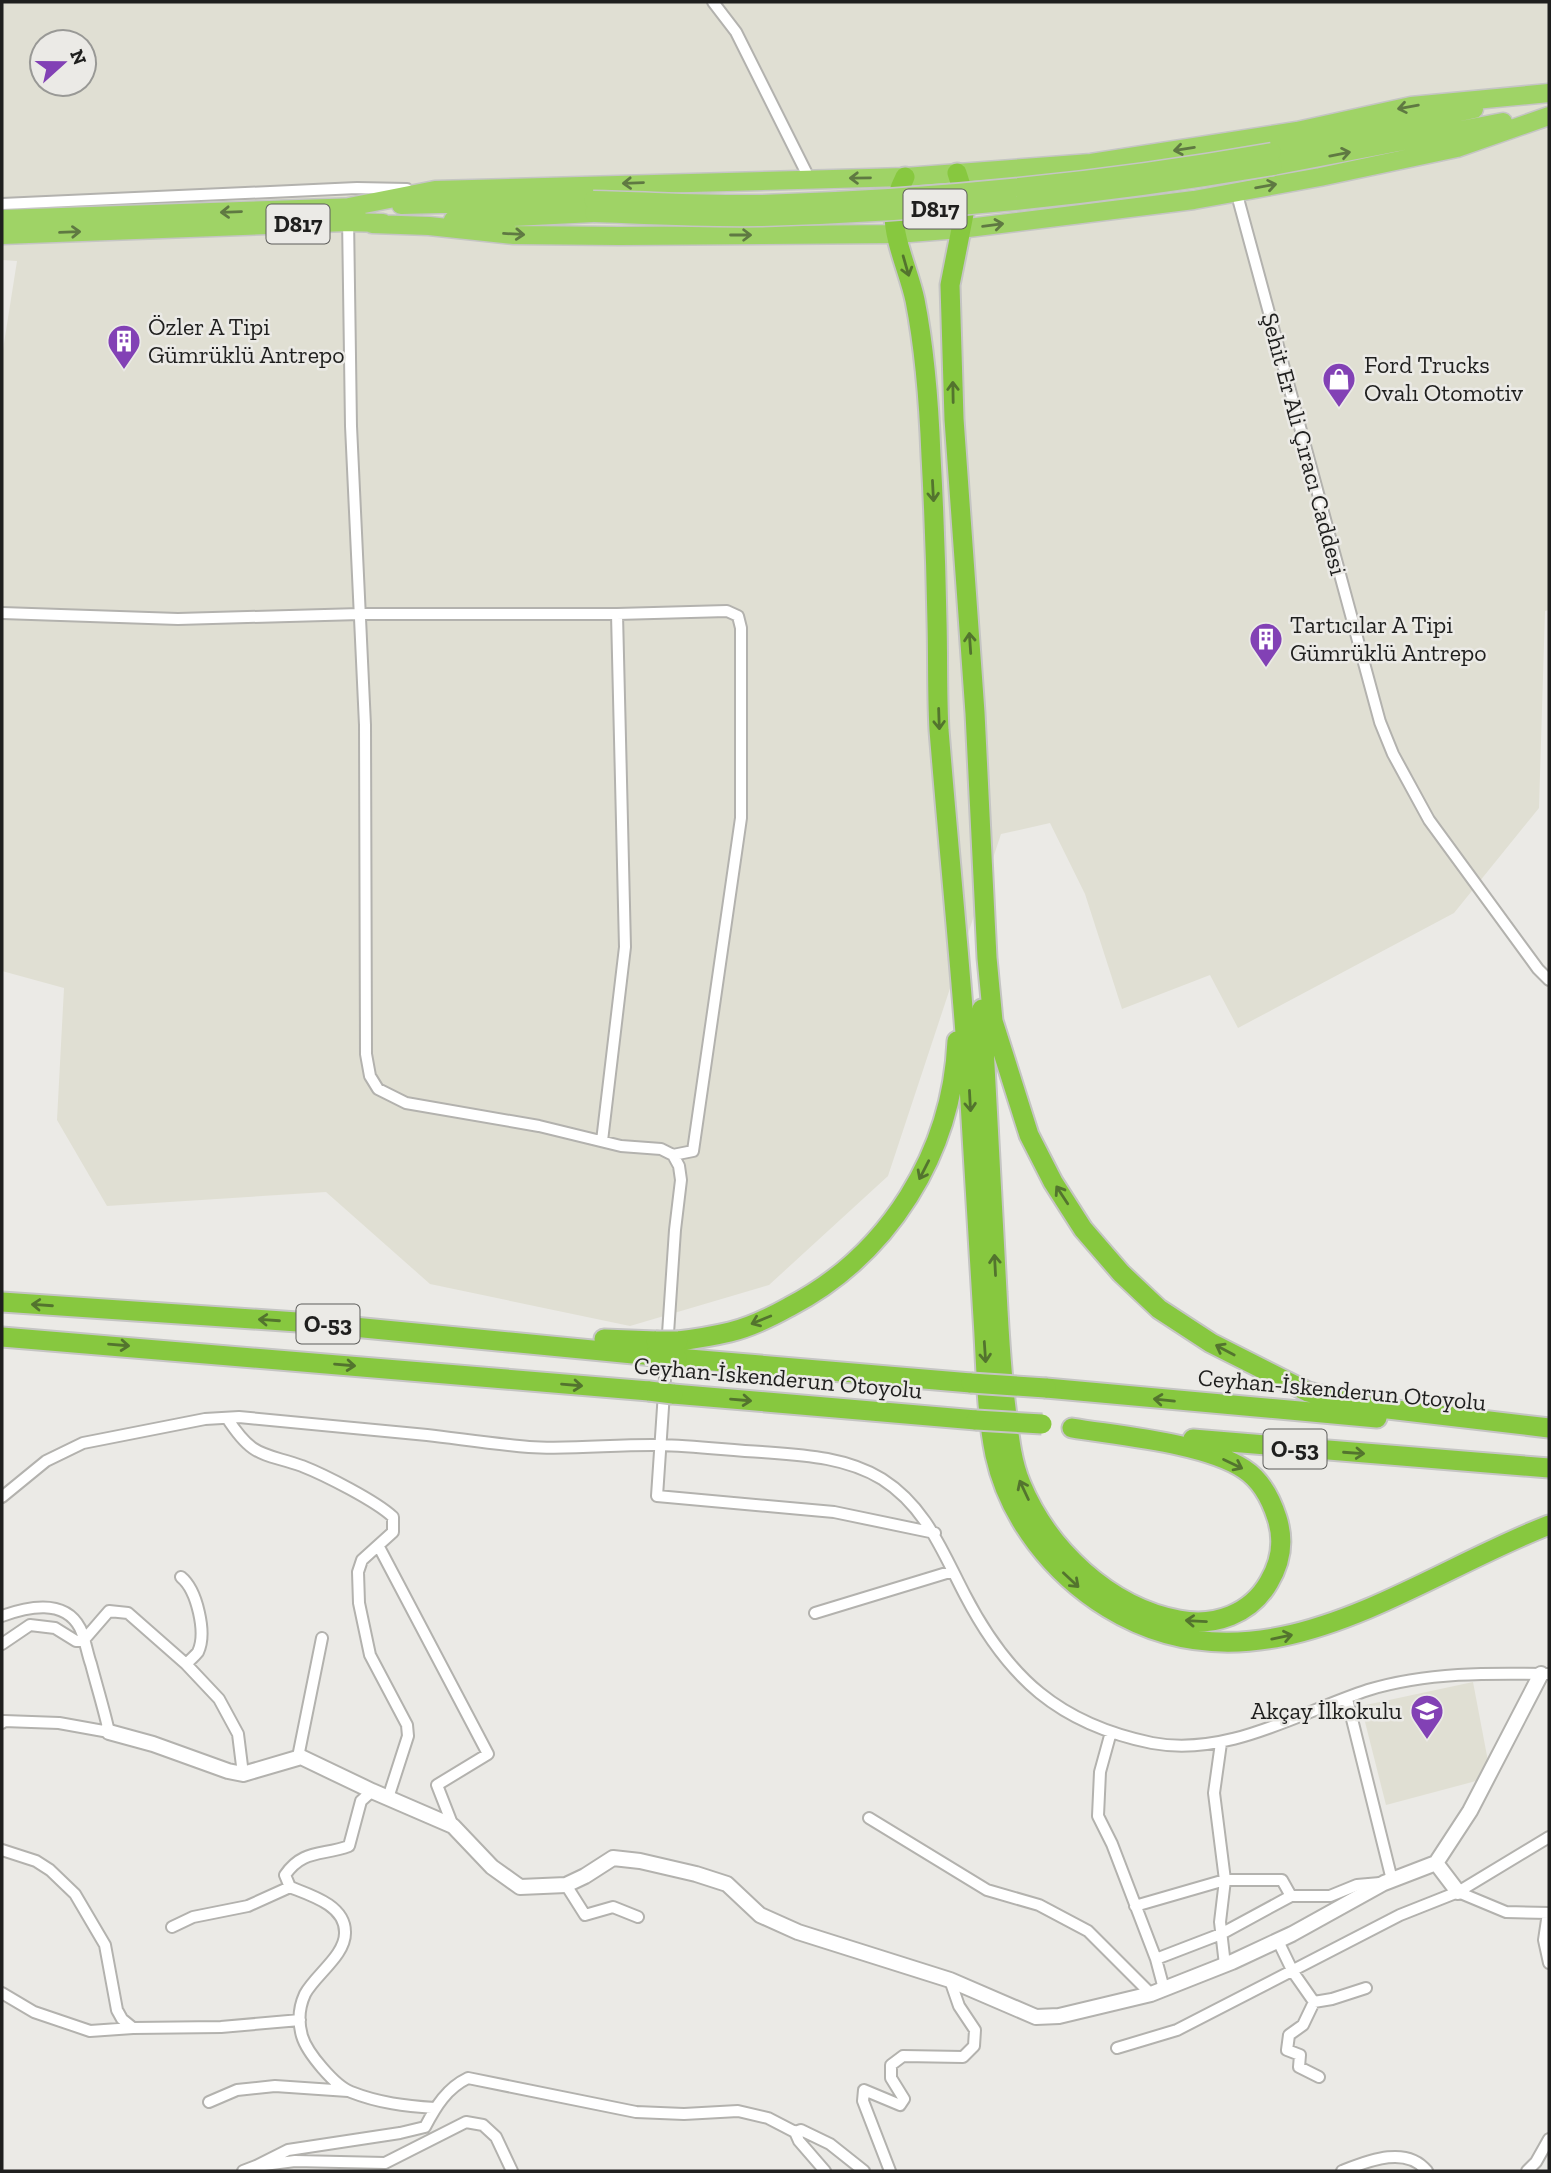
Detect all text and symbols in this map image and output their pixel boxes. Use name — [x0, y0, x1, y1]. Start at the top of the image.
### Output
north arrow — [28, 28, 98, 98]
text: N — [65, 46, 92, 68]
one-way arrow — [1397, 101, 1420, 114]
one-way arrow — [1173, 143, 1196, 156]
one-way arrow — [1328, 146, 1351, 160]
one-way arrow — [849, 171, 872, 184]
one-way arrow — [622, 177, 645, 190]
one-way arrow — [1254, 179, 1277, 192]
road number: D817 — [904, 190, 967, 229]
road number: D817 — [266, 204, 330, 244]
one-way arrow — [220, 205, 243, 218]
one-way arrow — [981, 219, 1003, 232]
one-way arrow — [58, 226, 81, 239]
one-way arrow — [502, 228, 524, 241]
one-way arrow — [729, 228, 752, 242]
one-way arrow — [901, 255, 914, 277]
street label: Şehit Er Ali Çıracı Caddesi — [1255, 310, 1354, 578]
place label: Özler A Tipi Gümrüklü Antrepo — [148, 312, 345, 369]
building icon: Özler A Tipi Gümrüklü Antrepo — [105, 322, 143, 371]
place label: Ford Trucks Ovalı Otomotiv — [1364, 350, 1523, 407]
shop icon: Ford Trucks Ovalı Otomotiv — [1320, 360, 1358, 409]
one-way arrow — [947, 380, 960, 403]
one-way arrow — [926, 479, 939, 502]
place label: Tartıcılar A Tipi Gümrüklü Antrepo — [1290, 610, 1487, 667]
building icon: Tartıcılar A Tipi Gümrüklü Antrepo — [1247, 620, 1285, 669]
one-way arrow — [963, 632, 976, 655]
one-way arrow — [932, 707, 946, 730]
one-way arrow — [964, 1089, 977, 1112]
one-way arrow — [917, 1159, 931, 1180]
one-way arrow — [1054, 1186, 1068, 1206]
one-way arrow — [989, 1254, 1002, 1277]
one-way arrow — [31, 1298, 54, 1311]
road number: O-53 — [296, 1304, 360, 1344]
one-way arrow — [258, 1313, 281, 1326]
one-way arrow — [751, 1315, 773, 1328]
one-way arrow — [107, 1339, 129, 1352]
one-way arrow — [979, 1341, 992, 1363]
one-way arrow — [1215, 1343, 1235, 1357]
street label: Ceyhan-İskenderun Otoyolu — [633, 1350, 924, 1405]
one-way arrow — [334, 1359, 356, 1372]
street label: Ceyhan-İskenderun Otoyolu — [1197, 1362, 1488, 1417]
one-way arrow — [560, 1379, 583, 1392]
one-way arrow — [1153, 1393, 1176, 1406]
one-way arrow — [729, 1394, 752, 1407]
road number: O-53 — [1264, 1430, 1326, 1468]
one-way arrow — [1342, 1447, 1365, 1460]
one-way arrow — [1222, 1457, 1243, 1471]
one-way arrow — [1017, 1479, 1030, 1501]
one-way arrow — [1062, 1572, 1079, 1589]
one-way arrow — [1185, 1615, 1208, 1628]
one-way arrow — [1270, 1630, 1293, 1644]
school or university icon: Akçay İlkokulu — [1408, 1692, 1446, 1741]
place label: Akçay İlkokulu — [1251, 1696, 1403, 1725]

